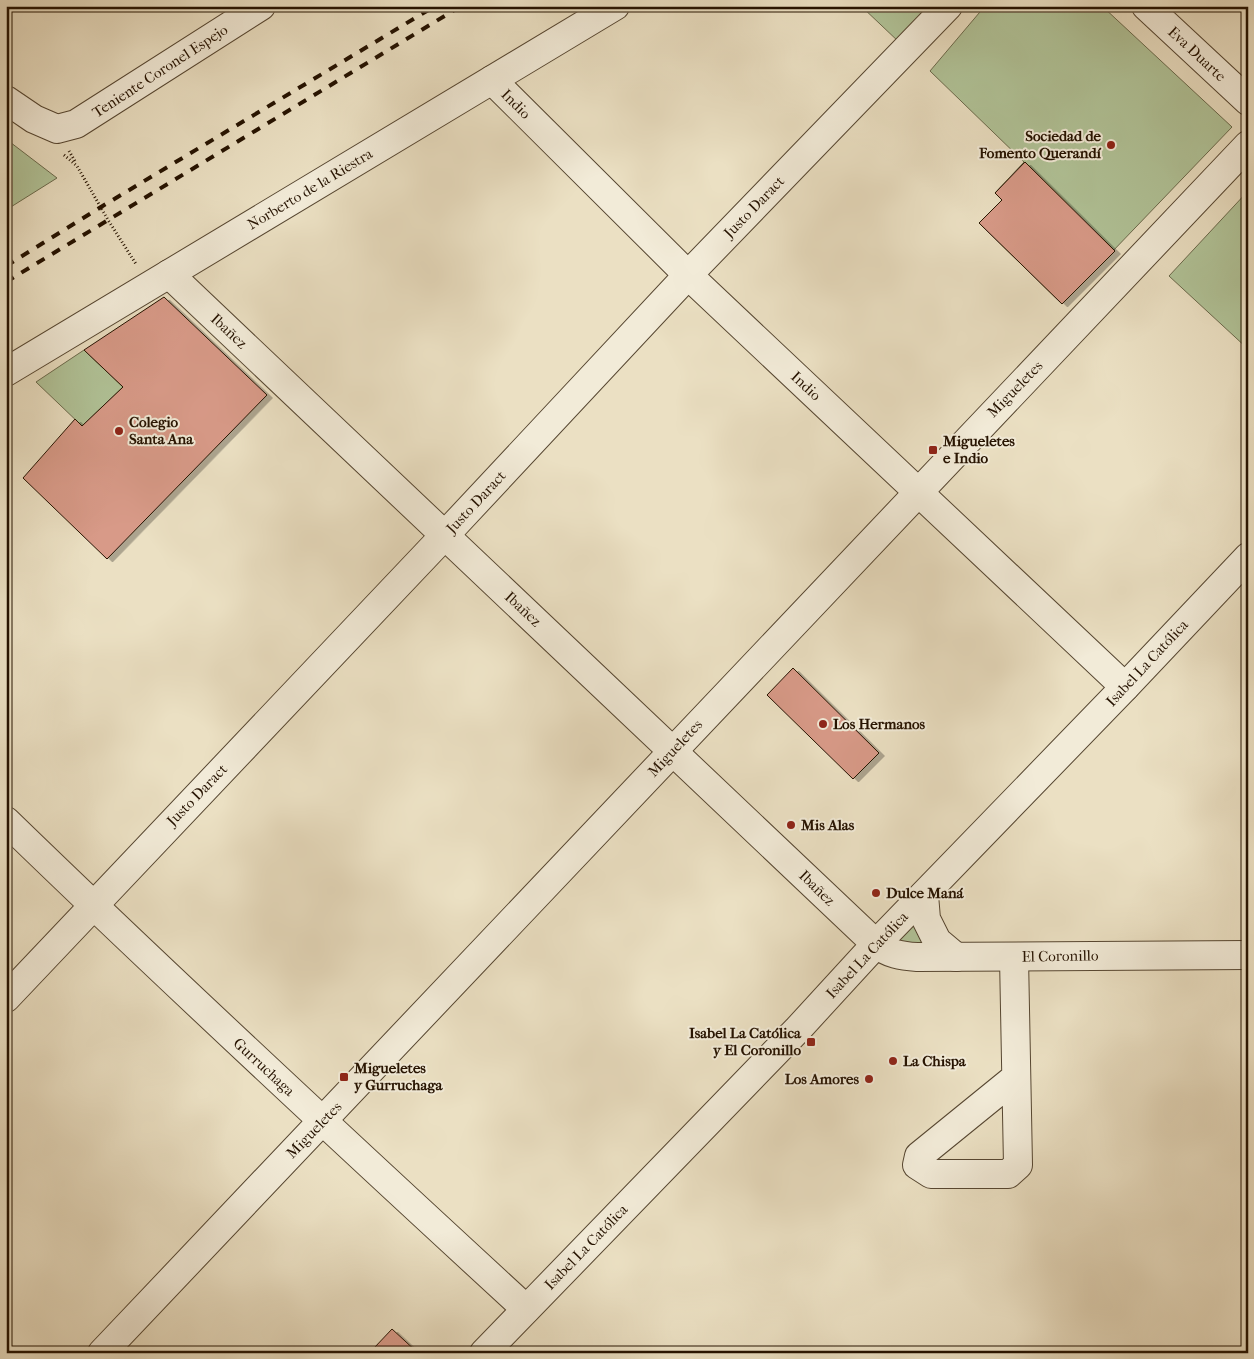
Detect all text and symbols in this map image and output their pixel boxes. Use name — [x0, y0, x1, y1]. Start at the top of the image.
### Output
street label: Teniente Coronel Espejo — [89, 20, 231, 121]
street label: Eva Duarte — [1164, 23, 1230, 86]
street label: Indio — [497, 85, 535, 123]
place label: Sociedad de Fomento Querandí — [978, 127, 1102, 162]
marker: Sociedad de Fomento Querandí — [1105, 139, 1117, 151]
street label: Norberto de la Riestra — [244, 144, 377, 233]
street label: Justo Daract — [719, 172, 788, 242]
street label: Ibañez — [207, 310, 251, 353]
street label: Migueletes — [984, 357, 1047, 421]
street label: Indio — [787, 368, 825, 405]
place label: Colegio Santa Ana — [129, 413, 194, 448]
marker: Colegio Santa Ana — [113, 425, 125, 437]
place label: Migueletes e Indio — [942, 432, 1015, 467]
marker: Migueletes e Indio — [927, 444, 939, 456]
street label: Justo Daract — [442, 466, 510, 538]
street label: Ibañez — [501, 588, 545, 631]
street label: Isabel La Católica — [1102, 615, 1193, 710]
street label: Migueletes — [644, 715, 706, 780]
place label: Los Hermanos — [833, 715, 926, 733]
marker: Los Hermanos — [817, 718, 829, 730]
street label: Justo Daract — [162, 760, 231, 830]
place label: Mis Alas — [800, 816, 855, 834]
marker: Mis Alas — [785, 819, 797, 831]
street label: Ibañez — [795, 866, 839, 910]
place label: Dulce Maná — [886, 884, 965, 902]
marker: Dulce Maná — [870, 887, 882, 899]
street label: Isabel La Católica — [822, 907, 913, 1002]
street label: El Coronillo — [1021, 946, 1099, 966]
place label: Isabel La Católica y El Coronillo — [689, 1024, 802, 1059]
street label: Gurruchaga — [230, 1034, 299, 1101]
marker: Isabel La Católica y El Coronillo — [805, 1036, 817, 1048]
place label: La Chispa — [903, 1052, 967, 1070]
marker: La Chispa — [887, 1055, 899, 1067]
place label: Migueletes y Gurruchaga — [353, 1059, 443, 1094]
place label: Los Amores — [785, 1070, 859, 1088]
marker: Migueletes y Gurruchaga — [338, 1071, 350, 1083]
marker: Los Amores — [863, 1073, 875, 1085]
street label: Migueletes — [283, 1098, 346, 1162]
street label: Isabel La Católica — [541, 1200, 632, 1294]

